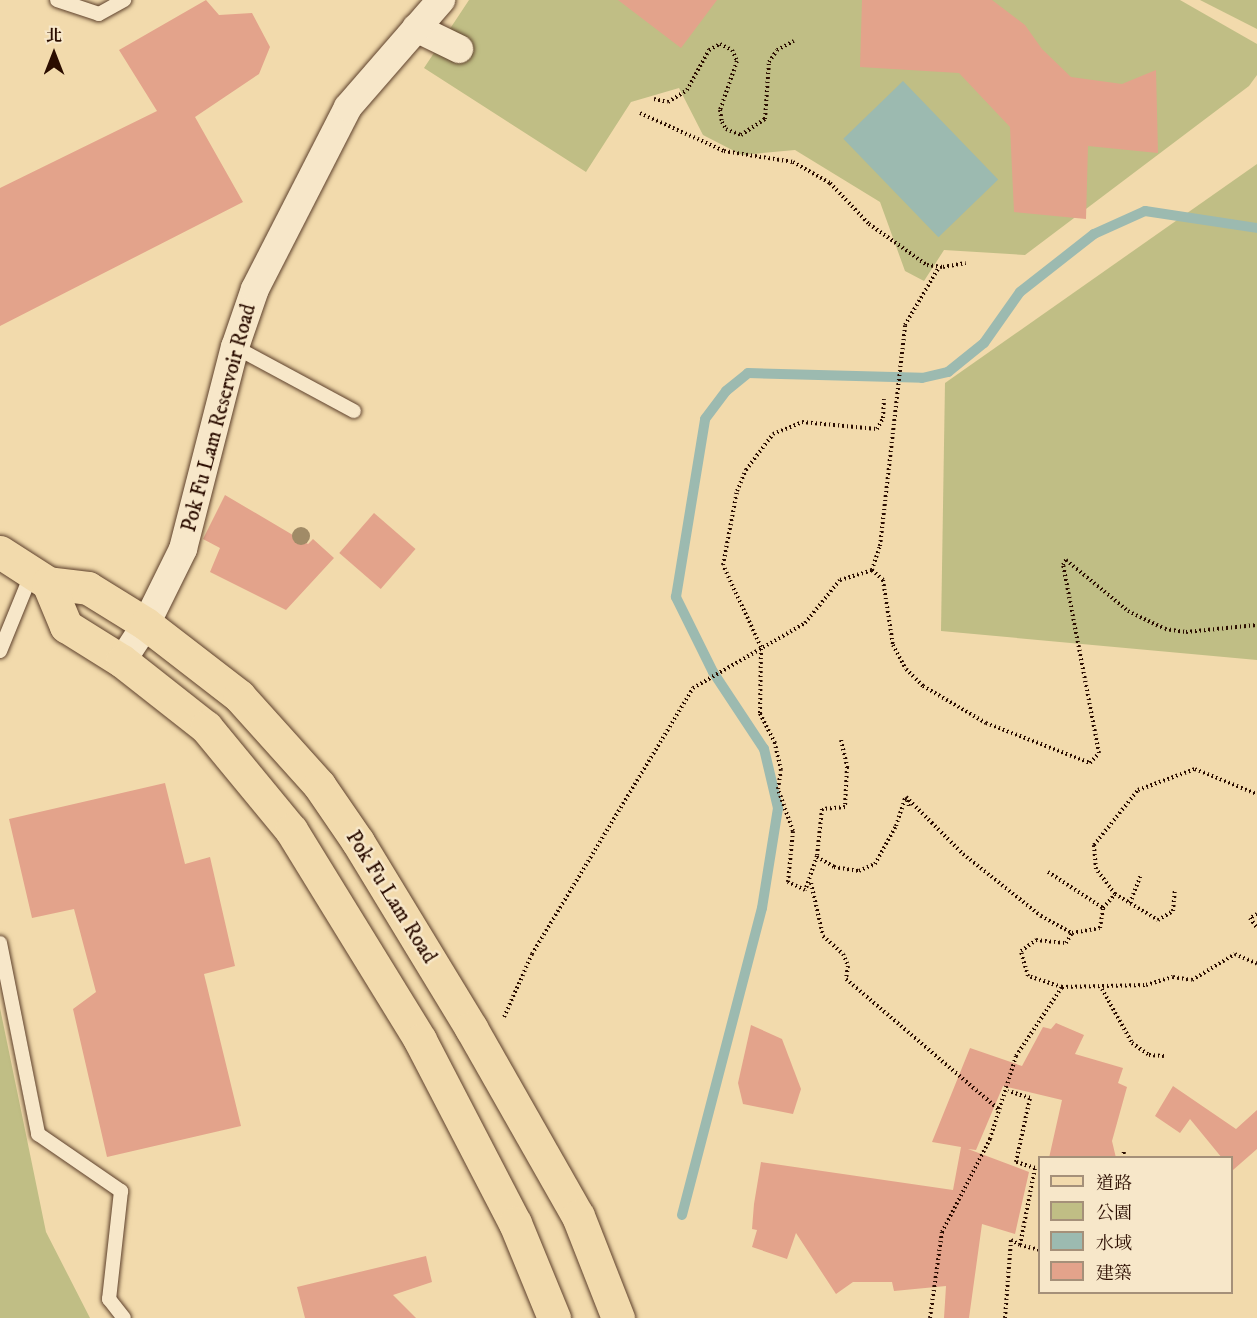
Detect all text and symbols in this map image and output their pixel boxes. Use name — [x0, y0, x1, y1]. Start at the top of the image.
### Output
north arrow — [24, 24, 84, 84]
text: 北 — [46, 26, 62, 46]
street label: Pok Fu Lam Reservoir Road — [176, 301, 262, 535]
street label: Pok Fu Lam Road — [340, 826, 442, 968]
legend — [1038, 1156, 1233, 1294]
text: 道路 — [1096, 1173, 1132, 1195]
text: 公園 — [1096, 1203, 1132, 1225]
text: 水域 — [1096, 1233, 1132, 1255]
text: 建築 — [1096, 1263, 1132, 1285]

